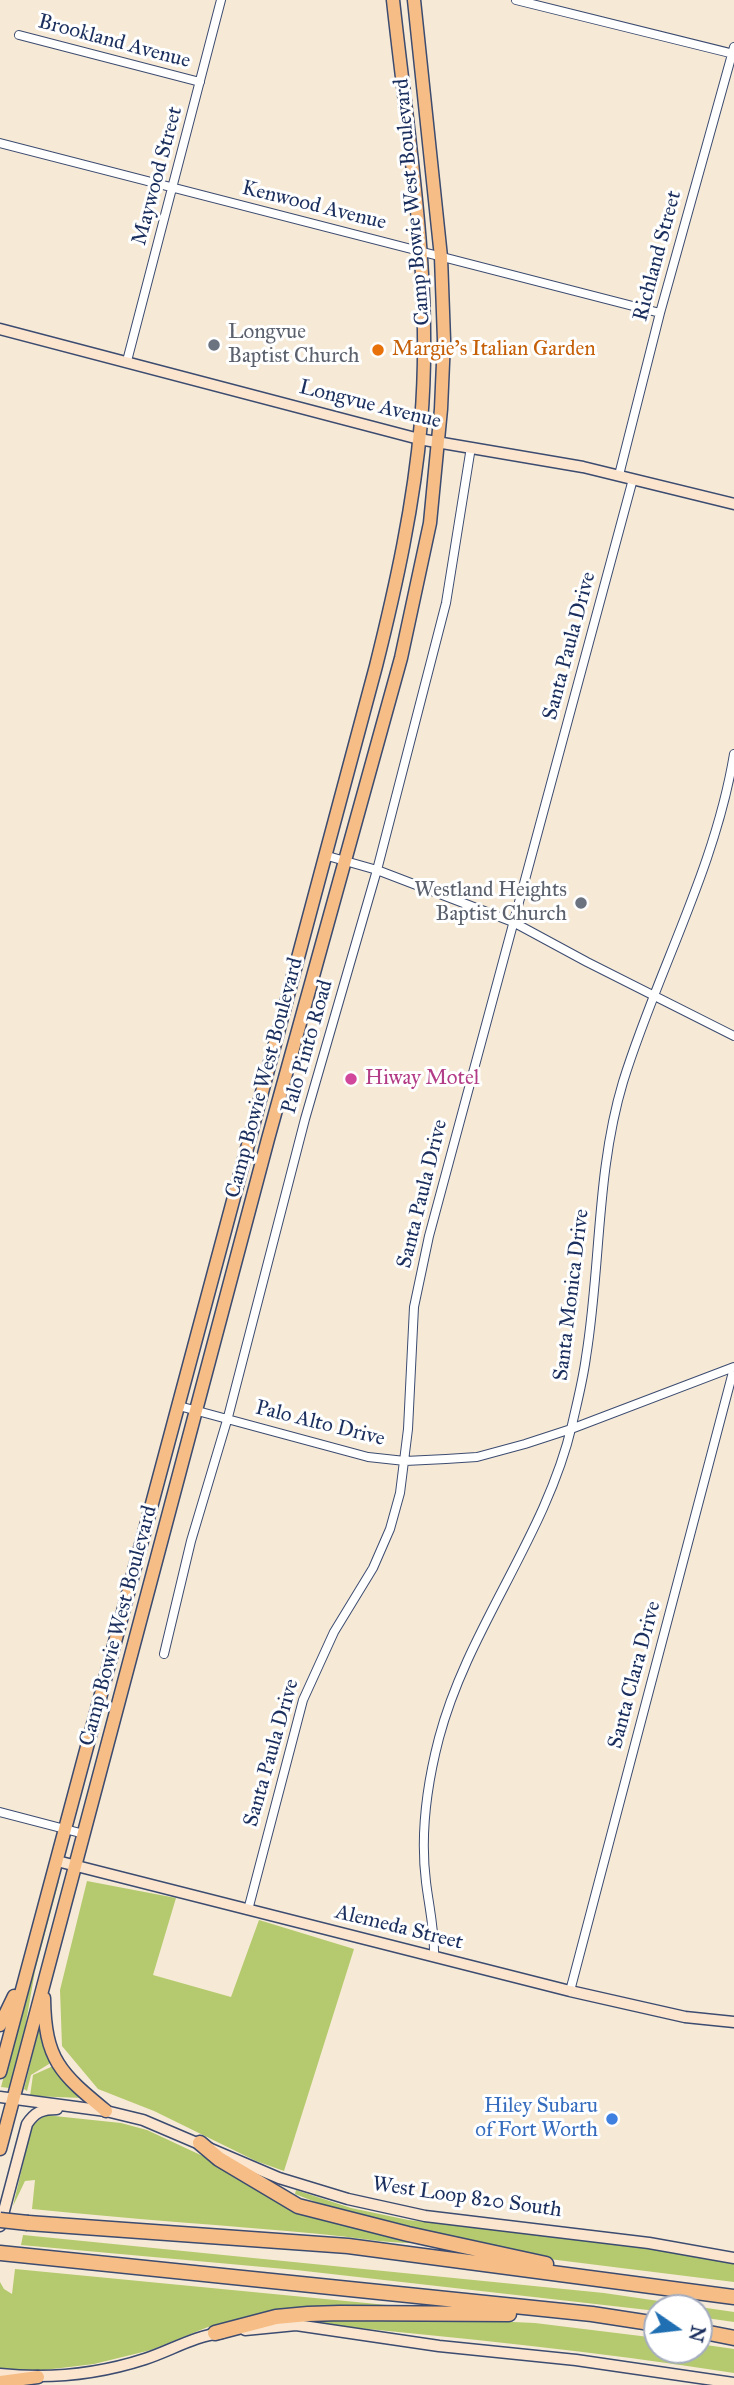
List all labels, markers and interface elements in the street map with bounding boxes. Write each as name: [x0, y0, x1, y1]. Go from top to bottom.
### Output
street label: Brookland Avenue: [35, 10, 193, 74]
street label: Camp Bowie West Boulevard: [390, 77, 436, 327]
street label: Maywood Street: [127, 104, 189, 248]
street label: Kenwood Avenue: [239, 176, 389, 236]
street label: Richland Street: [628, 188, 688, 324]
place label: Longvue Baptist Church: [228, 320, 359, 370]
marker: Longvue Baptist Church: [206, 337, 222, 353]
place label: Margie's Italian Garden: [392, 337, 596, 363]
marker: Margie's Italian Garden: [370, 342, 386, 358]
street label: Longvue Avenue: [296, 375, 444, 435]
street label: Santa Paula Drive: [538, 569, 602, 723]
place label: Westland Heights Baptist Church: [414, 878, 567, 928]
marker: Westland Heights Baptist Church: [573, 895, 589, 911]
street label: Camp Bowie West Boulevard: [221, 955, 309, 1201]
street label: Palo Pinto Road: [277, 977, 339, 1117]
place label: Hiway Motel: [365, 1066, 479, 1092]
marker: Hiway Motel: [343, 1071, 359, 1087]
street label: Santa Paula Drive: [392, 1117, 454, 1271]
street label: Santa Monica Drive: [549, 1208, 595, 1382]
street label: Palo Alto Drive: [253, 1396, 387, 1452]
street label: Camp Bowie West Boulevard: [75, 1503, 163, 1749]
street label: Santa Clara Drive: [603, 1598, 667, 1752]
street label: Santa Paula Drive: [239, 1676, 305, 1830]
street label: Alemeda Street: [332, 1900, 466, 1956]
place label: Hiley Subaru of Fort Worth: [475, 2094, 598, 2144]
marker: Hiley Subaru of Fort Worth: [604, 2111, 620, 2127]
street label: West Loop 820 South: [371, 2172, 563, 2224]
north arrow: [643, 2294, 713, 2364]
text: N: [684, 2323, 710, 2344]

